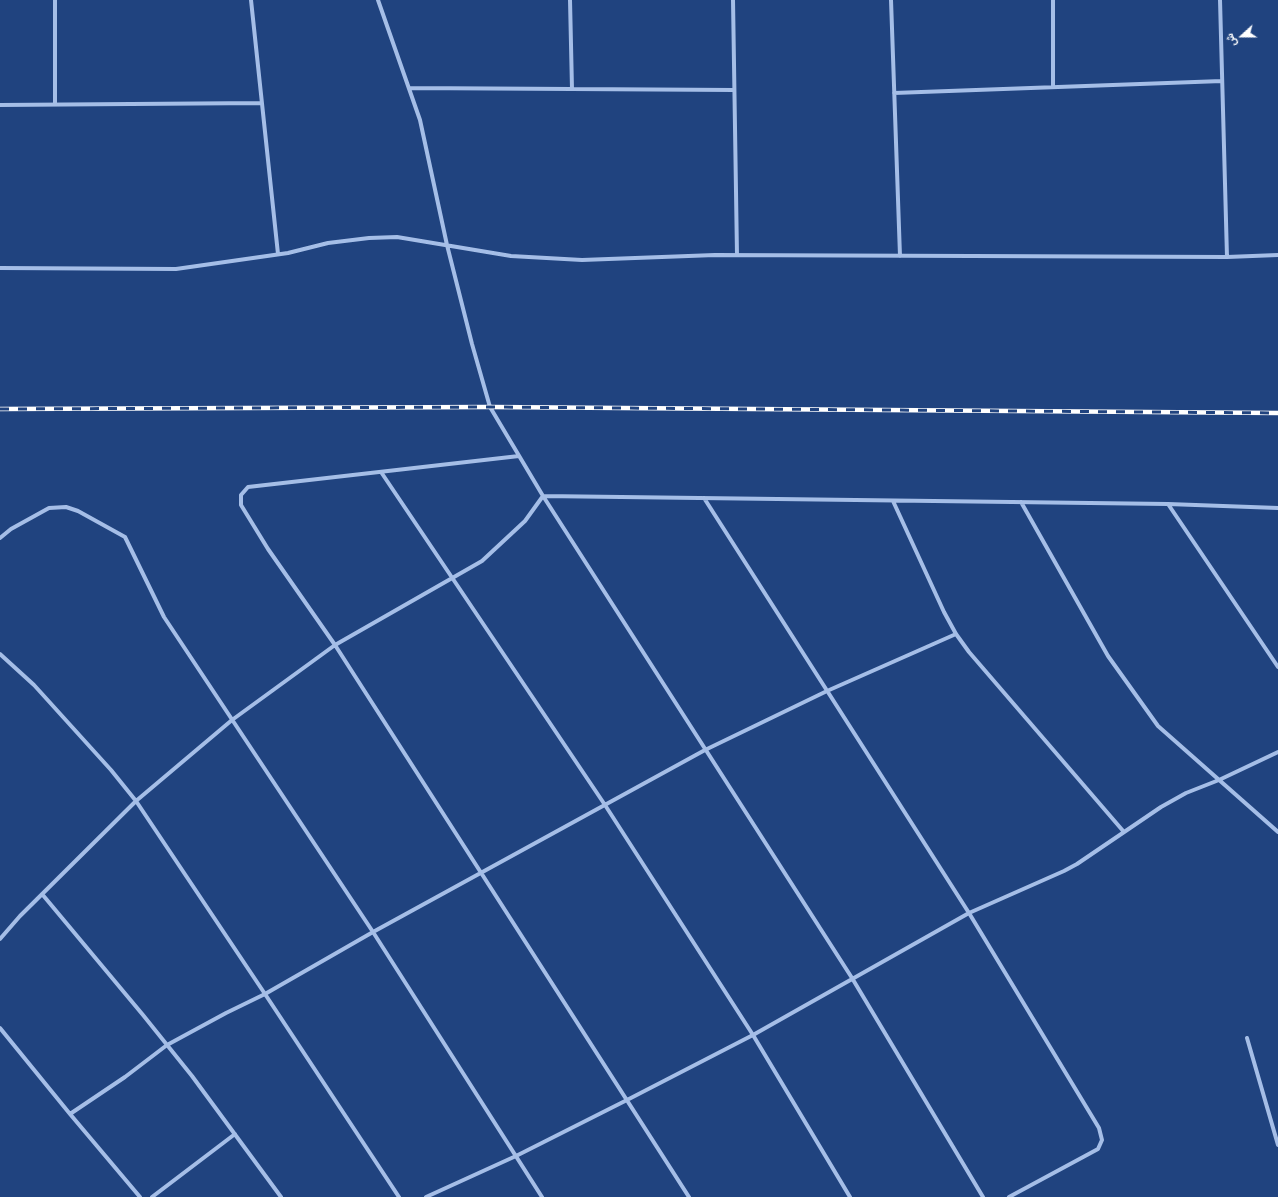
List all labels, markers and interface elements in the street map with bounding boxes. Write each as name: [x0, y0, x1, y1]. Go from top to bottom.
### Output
north arrow: [1222, 16, 1262, 56]
text: ش: [1222, 32, 1240, 49]

